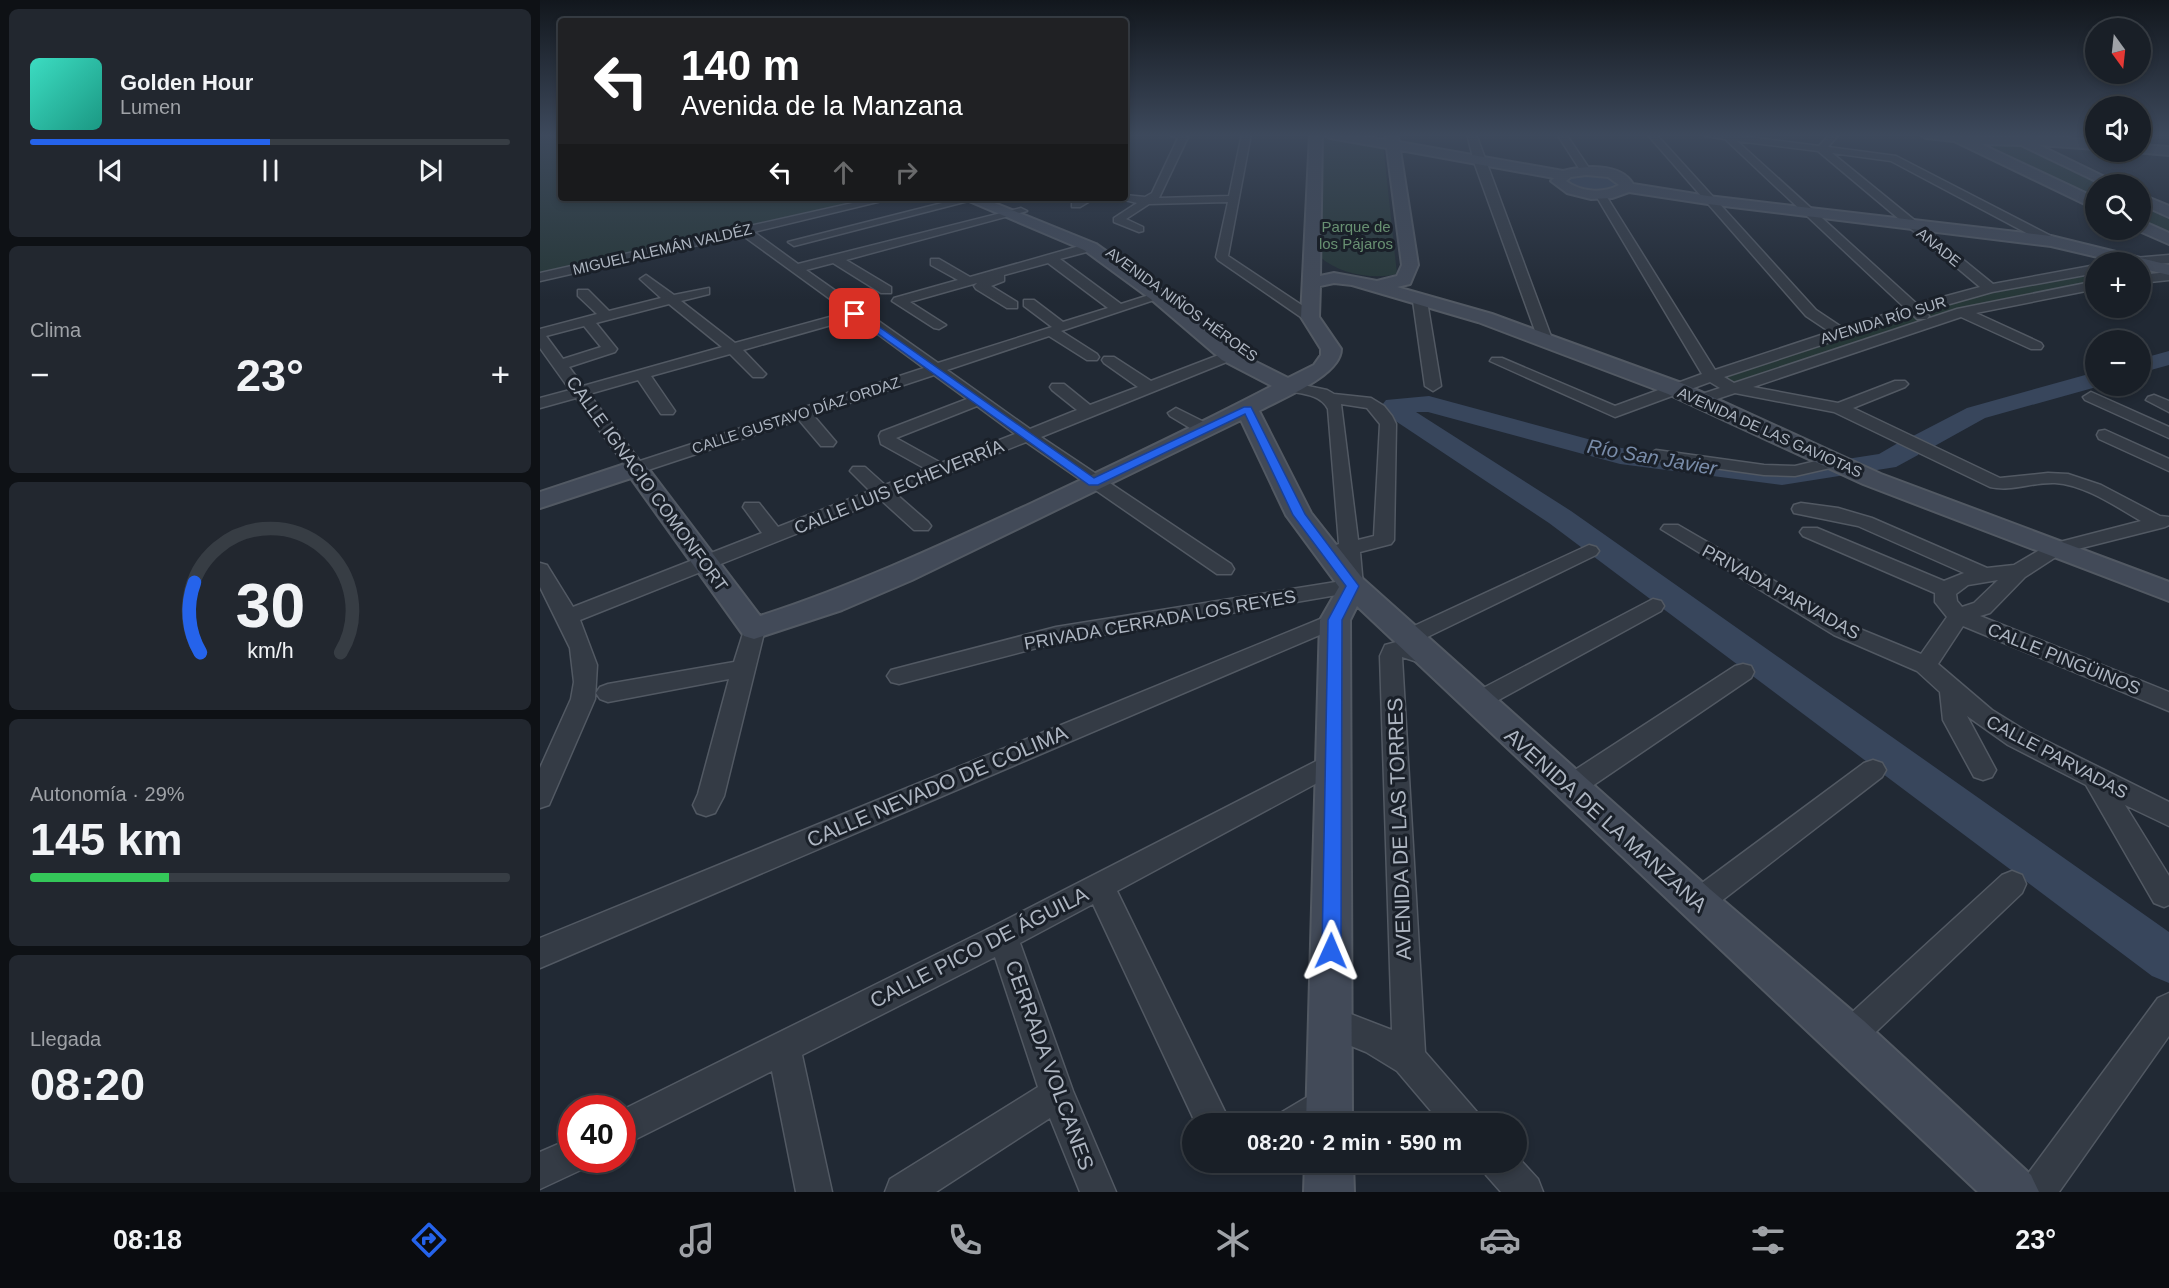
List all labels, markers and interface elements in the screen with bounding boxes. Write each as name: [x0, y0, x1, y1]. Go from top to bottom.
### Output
north arrow: [2085, 18, 2151, 84]
map controls: [2085, 18, 2151, 396]
icon: left: [582, 42, 660, 120]
text: 140 m: [681, 42, 800, 89]
text: Golden Hour: [120, 70, 253, 95]
text: Avenida de la Manzana: [681, 91, 963, 121]
text: Lumen: [120, 96, 181, 118]
button: sound: [2085, 96, 2151, 162]
icon: previous: [94, 154, 127, 187]
icon: pause: [254, 154, 287, 187]
icon: next: [414, 154, 447, 187]
icon: left: [764, 156, 797, 189]
icon: ahead: [827, 156, 860, 189]
icon: right: [890, 156, 923, 189]
button: search: [2085, 174, 2151, 240]
park label: Parque de los Pájaros: [1319, 218, 1393, 252]
street label: MIGUEL ALEMÁN VALDÉZ: [571, 220, 753, 278]
street label: ANADE: [1914, 224, 1964, 270]
street label: AVENIDA NIÑOS HÉROES: [1103, 243, 1261, 365]
button: +: [2085, 252, 2151, 318]
pin: [829, 288, 880, 339]
street label: AVENIDA RÍO SUR: [1818, 293, 1948, 347]
icon: arrive: [838, 297, 871, 330]
text: Clima: [30, 319, 81, 341]
button: −: [2085, 330, 2151, 396]
text: 23°: [236, 350, 304, 401]
text: −: [30, 356, 49, 393]
text: +: [491, 356, 510, 393]
street label: CALLE IGNACIO COMONFORT: [562, 373, 732, 595]
street label: CALLE GUSTAVO DÍAZ ORDAZ: [690, 373, 902, 457]
street label: AVENIDA DE LAS GAVIOTAS: [1675, 384, 1865, 480]
water label: Río San Javier: [1586, 435, 1720, 479]
street label: CALLE LUIS ECHEVERRÍA: [791, 436, 1007, 538]
street label: PRIVADA PARVADAS: [1699, 540, 1863, 644]
text: 30: [235, 571, 305, 640]
street label: PRIVADA CERRADA LOS REYES: [1022, 586, 1298, 654]
street label: CALLE PINGÜINOS: [1985, 619, 2143, 699]
text: km/h: [247, 639, 293, 663]
street label: AVENIDA DE LAS TORRES: [1383, 697, 1415, 961]
street label: CALLE PARVADAS: [1983, 711, 2131, 803]
street label: CALLE NEVADO DE COLIMA: [803, 721, 1071, 851]
street label: AVENIDA DE LA MANZANA: [1500, 723, 1712, 917]
text: Autonomía · 29%: [30, 783, 185, 805]
text: 145 km: [30, 814, 183, 865]
street label: CALLE PICO DE ÁGUILA: [866, 882, 1092, 1012]
position arrow: [1299, 919, 1363, 983]
street label: CERRADA VOLCANES: [1001, 957, 1099, 1173]
text: Llegada: [30, 1028, 101, 1050]
text: 08:20: [30, 1059, 145, 1110]
speed limit sign: 40: [558, 1095, 636, 1173]
text: 08:20 · 2 min · 590 m: [1247, 1130, 1462, 1155]
icon: directions: [408, 1219, 450, 1261]
icon: music: [676, 1219, 718, 1261]
icon: phone: [944, 1219, 986, 1261]
icon: climate: [1212, 1219, 1254, 1261]
icon: car: [1479, 1219, 1521, 1261]
icon: filters: [1747, 1219, 1789, 1261]
text: 08:18: [113, 1225, 182, 1255]
text: 23°: [2015, 1225, 2056, 1255]

